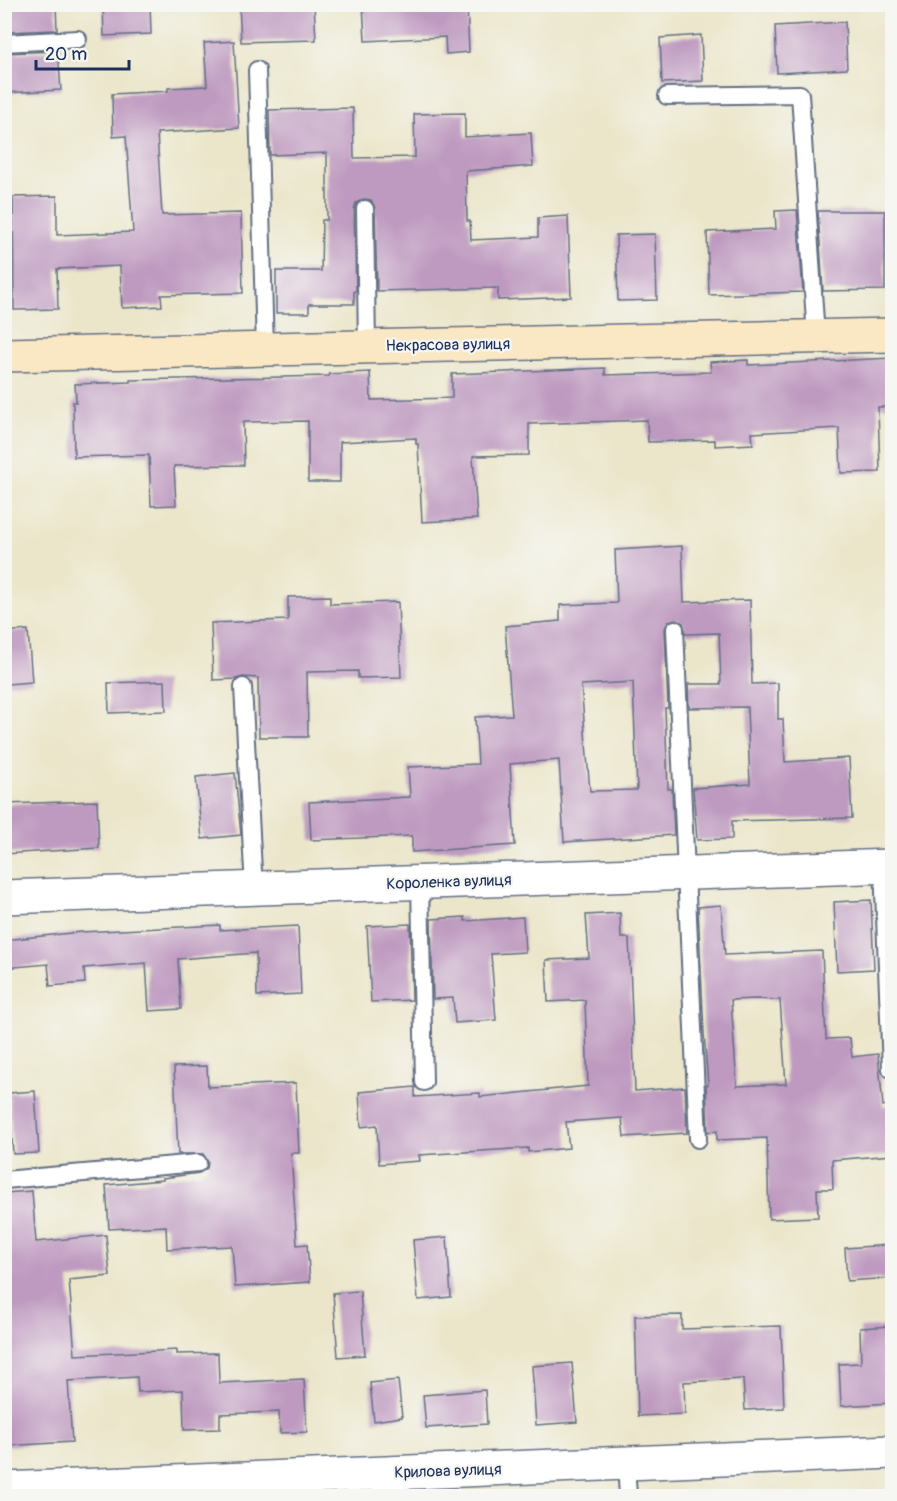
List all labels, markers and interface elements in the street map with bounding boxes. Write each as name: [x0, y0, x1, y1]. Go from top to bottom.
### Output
scale bar: [36, 33, 129, 71]
text: 20 m: [45, 43, 87, 66]
street label: Некрасова вулиця: [386, 334, 510, 356]
street label: Короленка вулиця: [386, 870, 512, 894]
street label: Крилова вулиця: [394, 1459, 502, 1483]

